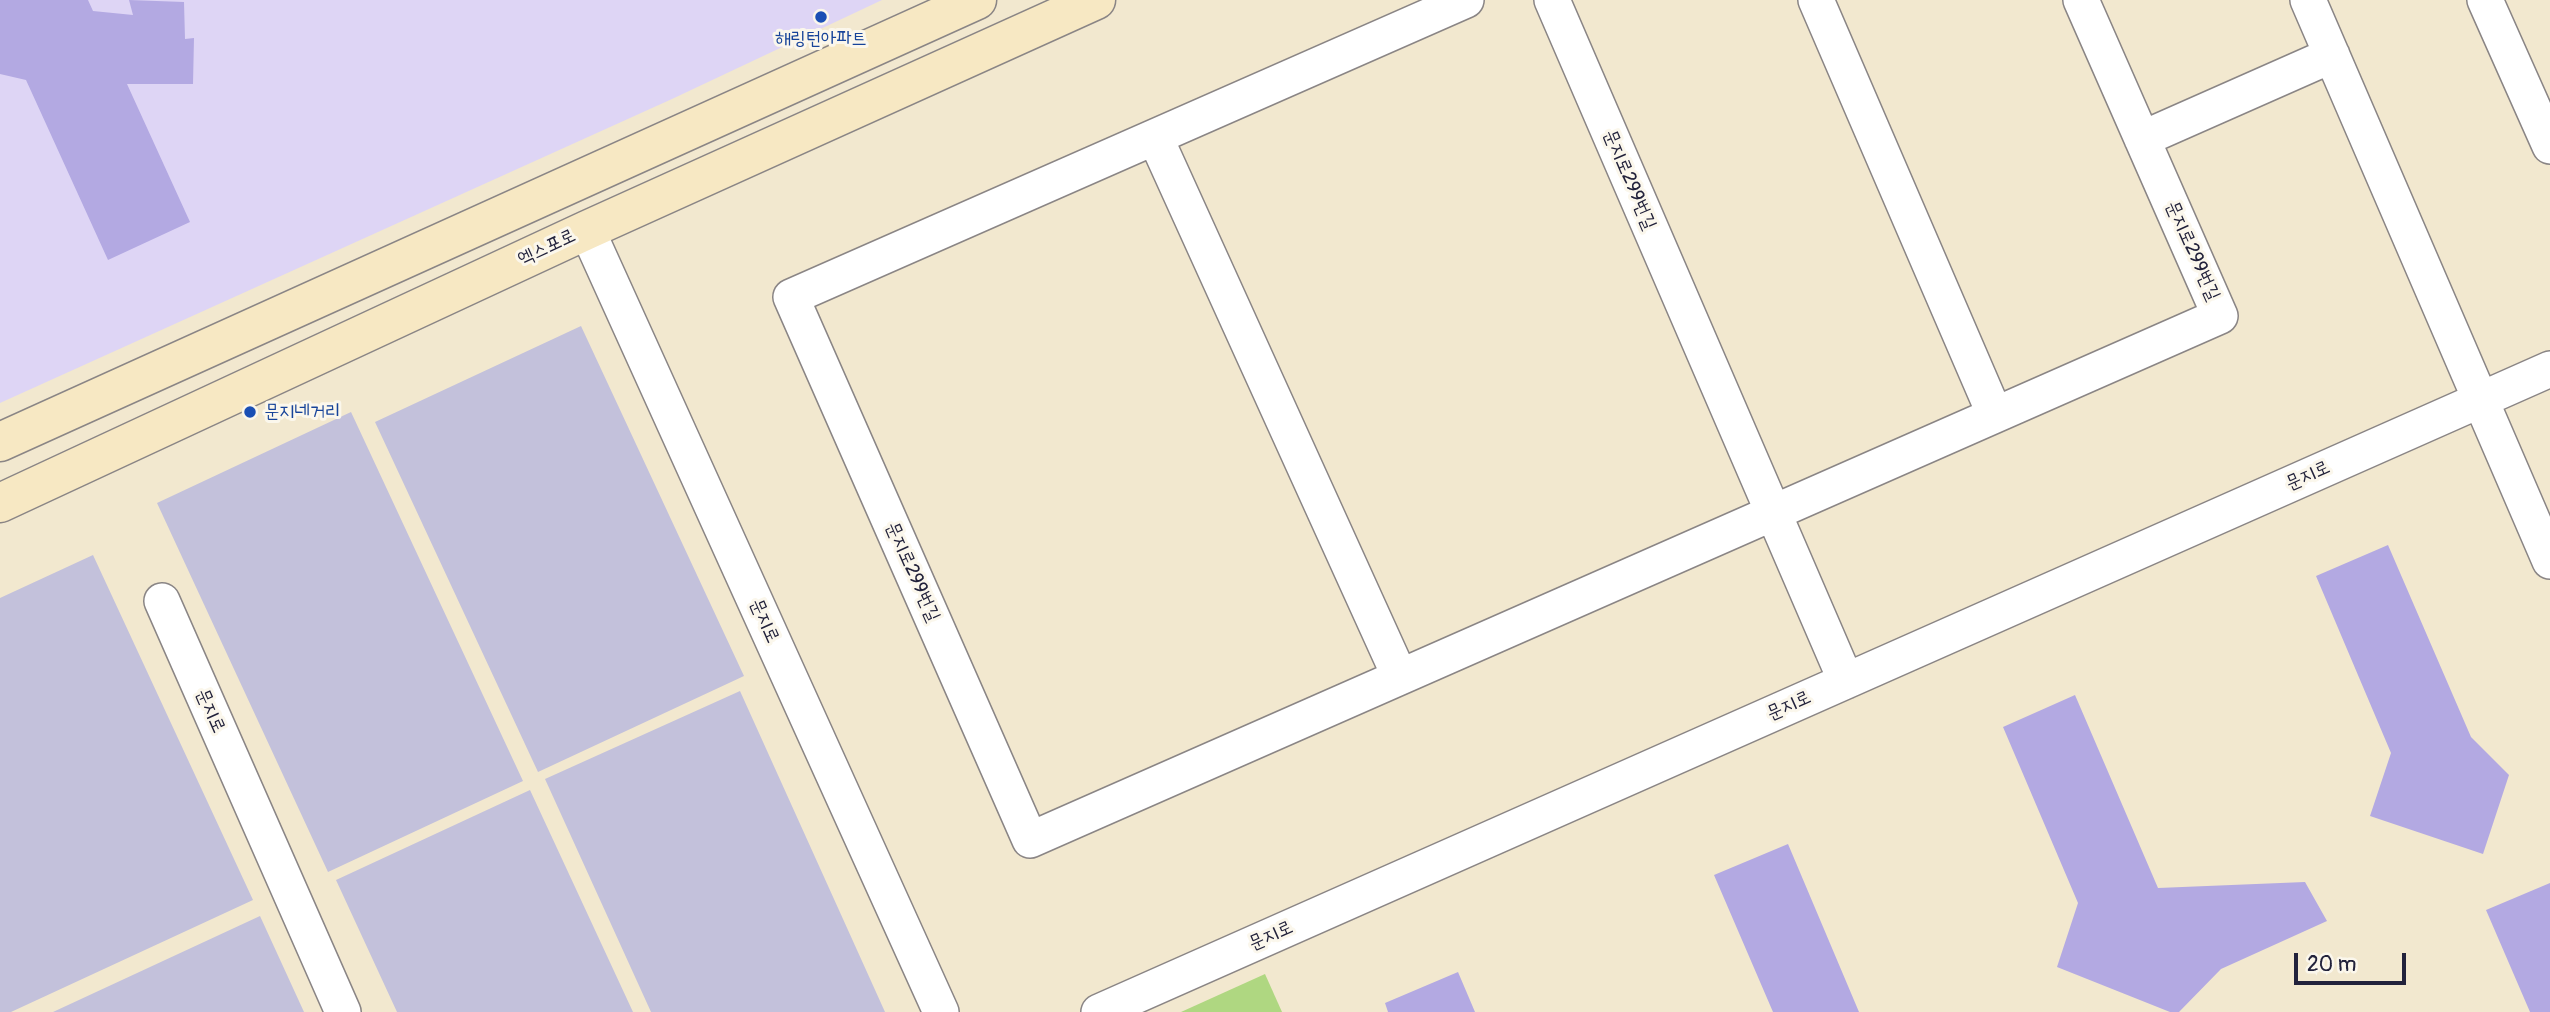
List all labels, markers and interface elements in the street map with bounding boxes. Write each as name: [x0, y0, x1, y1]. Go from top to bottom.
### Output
marker: 해링턴아파트: [813, 9, 829, 25]
place label: 해링턴아파트: [775, 28, 867, 50]
street label: 문지로299번길: [1598, 126, 1660, 234]
street label: 문지로299번길: [2160, 198, 2224, 304]
street label: 엑스포로: [514, 225, 580, 271]
place label: 문지네거리: [264, 401, 340, 423]
marker: 문지네거리: [242, 404, 258, 420]
street label: 문지로: [2282, 456, 2334, 496]
street label: 문지로299번길: [880, 519, 944, 625]
street label: 문지로: [744, 595, 784, 647]
street label: 문지로: [190, 685, 230, 737]
street label: 문지로: [1763, 686, 1815, 726]
street label: 문지로: [1245, 916, 1297, 956]
scale bar: [2298, 939, 2410, 983]
text: 20 m: [2307, 951, 2356, 978]

